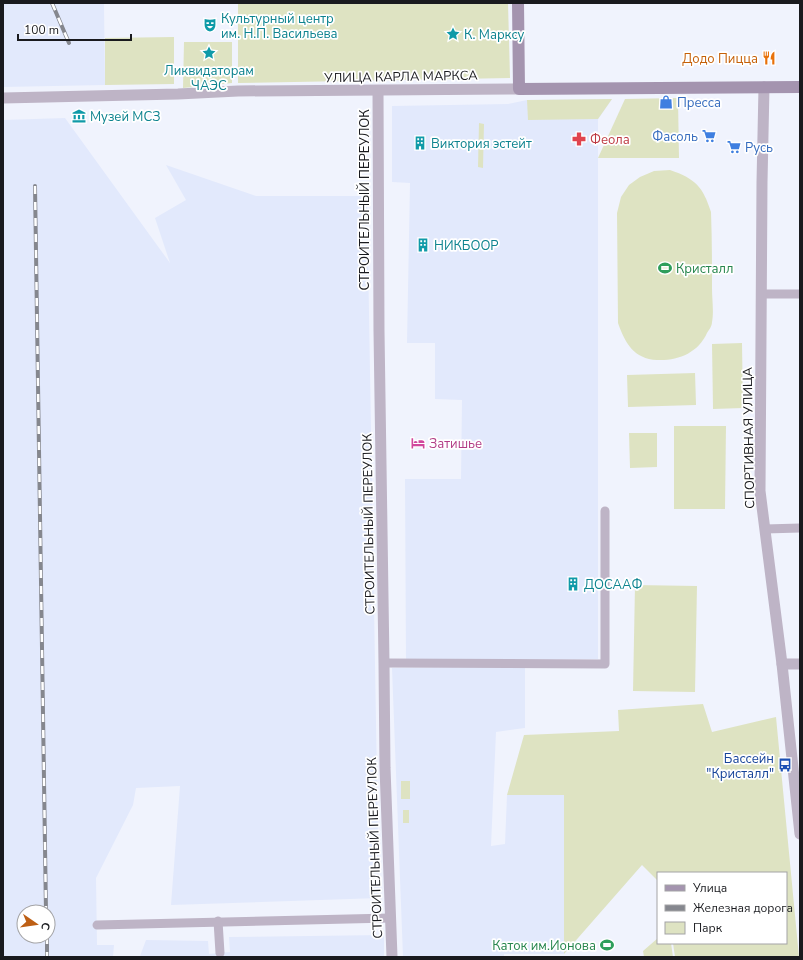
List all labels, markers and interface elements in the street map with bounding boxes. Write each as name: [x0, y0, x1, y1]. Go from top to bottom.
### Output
place label: Культурный центр им. Н.П. Васильева: [221, 10, 338, 43]
scale bar: [18, 16, 131, 42]
theatre icon: Культурный центр им. Н.П. Васильева: [202, 17, 218, 33]
text: 100 m: [24, 22, 59, 38]
place icon: К. Марксу: [445, 26, 461, 42]
place label: К. Марксу: [464, 26, 525, 44]
place icon: Ликвидаторам ЧАЭС: [201, 45, 217, 61]
place label: Додо Пицца: [682, 50, 758, 68]
restaurant icon: Додо Пицца: [761, 50, 777, 66]
place label: Ликвидаторам ЧАЭС: [164, 62, 254, 95]
street label: УЛИЦА КАРЛА МАРКСА: [323, 67, 478, 87]
shop icon: Пресса: [658, 94, 674, 110]
place label: Пресса: [677, 94, 721, 112]
museum icon: Музей МСЗ: [71, 108, 87, 124]
place label: Музей МСЗ: [90, 108, 161, 126]
street label: СТРОИТЕЛЬНЫЙ ПЕРЕУЛОК: [355, 109, 374, 291]
place label: Фасоль: [652, 128, 698, 146]
supermarket icon: Фасоль: [701, 128, 717, 144]
pharmacy icon: Феола: [571, 131, 587, 147]
place label: Феола: [590, 131, 630, 149]
building icon: Виктория эстейт: [412, 135, 428, 151]
place label: Виктория эстейт: [431, 135, 532, 153]
supermarket icon: Русь: [726, 139, 742, 155]
place label: Русь: [745, 139, 773, 157]
building icon: НИКБООР: [415, 237, 431, 253]
place label: НИКБООР: [434, 237, 499, 255]
sports icon: Кристалл: [657, 260, 673, 276]
place label: Кристалл: [676, 260, 734, 278]
street label: СПОРТИВНАЯ УЛИЦА: [739, 367, 759, 509]
street label: СТРОИТЕЛЬНЫЙ ПЕРЕУЛОК: [357, 433, 380, 615]
hotel icon: Затишье: [410, 435, 426, 451]
place label: Затишье: [429, 435, 482, 453]
building icon: ДОСААФ: [565, 576, 581, 592]
place label: ДОСААФ: [584, 576, 643, 594]
place label: Бассейн "Кристалл": [706, 750, 774, 783]
street label: СТРОИТЕЛЬНЫЙ ПЕРЕУЛОК: [362, 756, 387, 939]
bus stop icon: Бассейн "Кристалл": [777, 757, 793, 773]
legend: [657, 872, 787, 944]
text: Улица: [692, 880, 727, 896]
text: Железная дорога: [693, 900, 793, 916]
north arrow: [16, 904, 56, 944]
text: Парк: [693, 920, 723, 936]
text: С: [37, 921, 53, 932]
place label: Каток им.Ионова: [492, 937, 596, 955]
sports icon: Каток им.Ионова: [599, 937, 615, 953]

